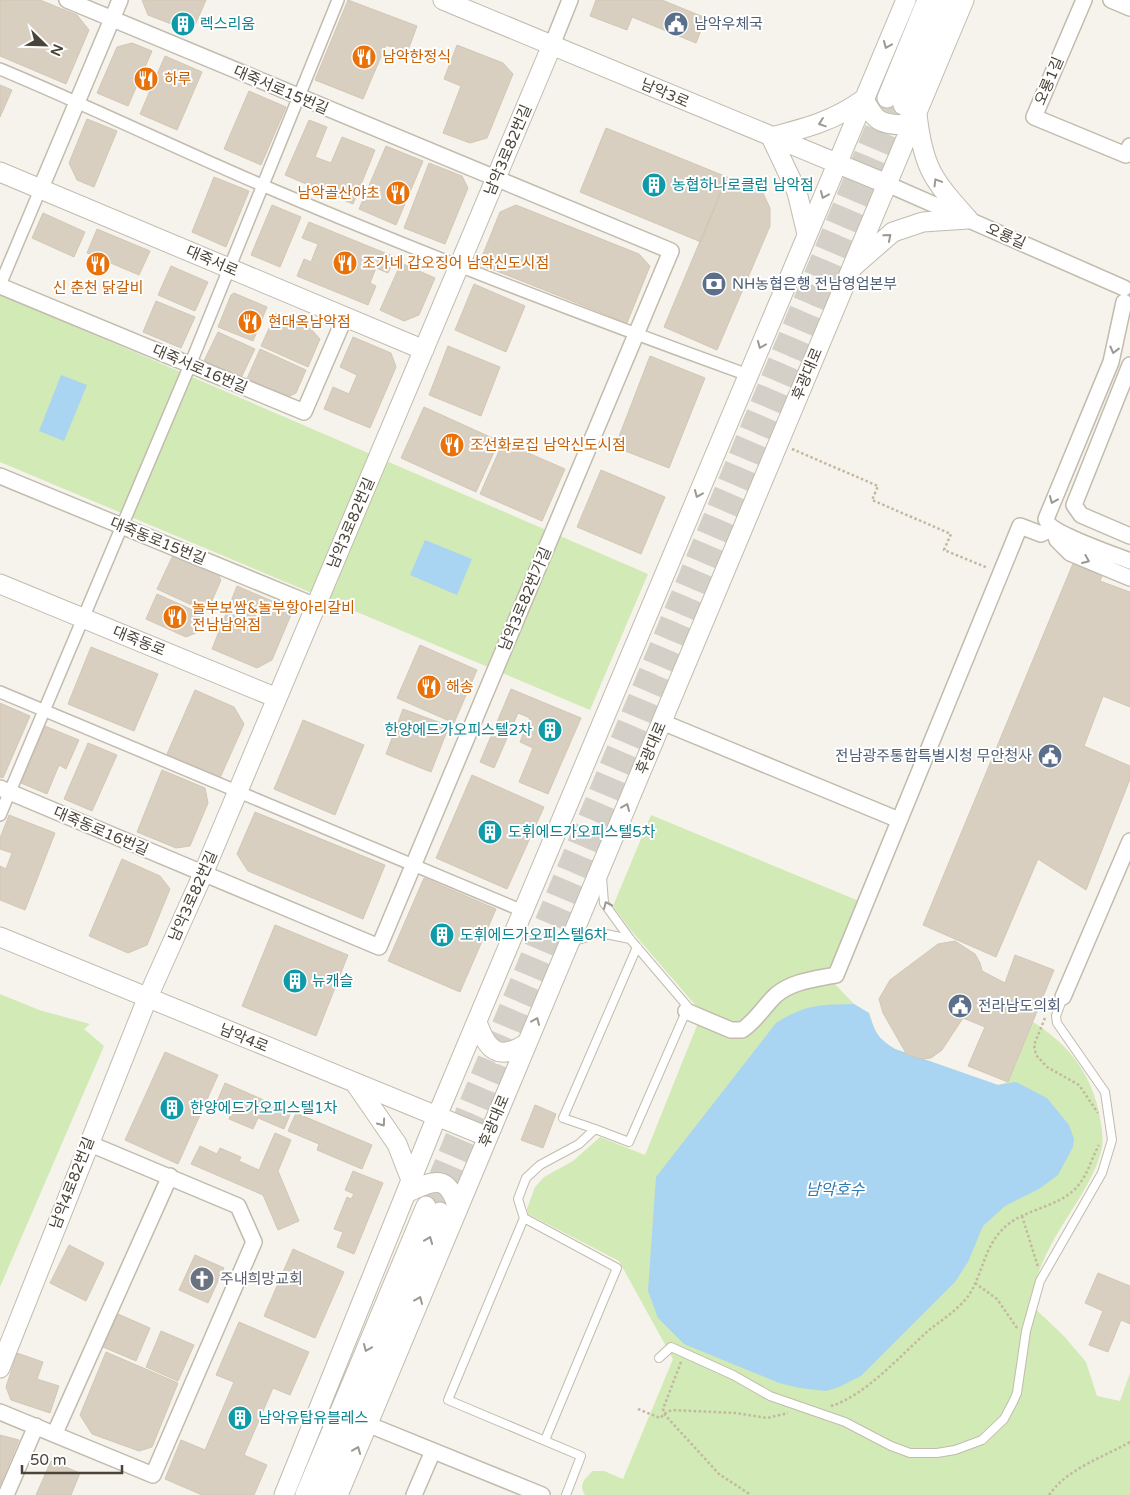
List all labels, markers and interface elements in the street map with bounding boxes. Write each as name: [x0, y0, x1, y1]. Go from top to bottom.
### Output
building icon: 렉스리움: [170, 11, 196, 37]
public building icon: 남악우체국: [663, 11, 689, 37]
place label: 렉스리움: [200, 15, 255, 33]
place label: 남악우체국: [694, 15, 763, 33]
north arrow: [20, 20, 70, 70]
one-way arrow: [882, 40, 893, 49]
text: N: [46, 41, 67, 58]
restaurant icon: 남악한정식: [351, 44, 377, 70]
place label: 남악한정식: [382, 48, 451, 66]
street label: 오룡1길: [1031, 54, 1067, 108]
street label: 대죽서로15번길: [231, 62, 331, 118]
restaurant icon: 하루: [133, 66, 159, 92]
place label: 하루: [164, 70, 192, 88]
street label: 남악3로: [638, 75, 692, 111]
street label: 남악3로82번길: [481, 102, 535, 198]
one-way arrow: [818, 117, 827, 127]
building icon: 농협하나로클럽 남악점: [641, 172, 667, 198]
place label: 농협하나로클럽 남악점: [672, 176, 814, 194]
one-way arrow: [934, 178, 943, 188]
restaurant icon: 남악골산야초: [385, 180, 411, 206]
place label: 남악골산야초: [297, 184, 380, 202]
one-way arrow: [820, 190, 830, 199]
street label: 오룡길: [983, 219, 1029, 253]
one-way arrow: [883, 233, 892, 242]
street label: 대죽서로: [183, 242, 241, 280]
restaurant icon: 조가네 갑오징어 남악신도시점: [332, 250, 358, 276]
restaurant icon: 신 춘천 닭갈비: [85, 251, 111, 277]
place label: 조가네 갑오징어 남악신도시점: [362, 254, 549, 272]
bank icon: NH농협은행 전남영업본부: [701, 271, 727, 297]
place label: NH농협은행 전남영업본부: [732, 275, 897, 293]
place label: 신 춘천 닭갈비: [53, 279, 143, 297]
restaurant icon: 현대옥남악점: [237, 309, 263, 335]
place label: 현대옥남악점: [268, 313, 351, 331]
one-way arrow: [757, 340, 767, 349]
street label: 대죽서로16번길: [150, 341, 250, 397]
street label: 후광대로: [788, 345, 826, 403]
one-way arrow: [1110, 345, 1120, 353]
restaurant icon: 조선화로집 남악신도시점: [439, 432, 465, 458]
place label: 조선화로집 남악신도시점: [470, 436, 626, 454]
street label: 남악3로82번길: [324, 475, 378, 571]
one-way arrow: [694, 490, 704, 498]
one-way arrow: [1048, 495, 1059, 504]
street label: 대죽동로15번길: [108, 514, 208, 568]
street label: 남악3로82번가길: [495, 544, 555, 654]
one-way arrow: [1081, 553, 1090, 564]
place label: 놀부보쌈&놀부항아리갈비 전남남악점: [192, 599, 355, 634]
restaurant icon: 놀부보쌈&놀부항아리갈비 전남남악점: [162, 604, 188, 630]
street label: 대죽동로: [110, 622, 168, 660]
restaurant icon: 해송: [416, 674, 442, 700]
place label: 해송: [446, 678, 474, 696]
building icon: 한양에드가오피스텔2차: [537, 717, 563, 743]
street label: 후광대로: [632, 719, 670, 777]
place label: 한양에드가오피스텔2차: [385, 721, 532, 739]
public building icon: 전남광주통합특별시청 무안청사: [1037, 743, 1063, 769]
place label: 전남광주통합특별시청 무안청사: [835, 747, 1032, 765]
street label: 대죽동로16번길: [51, 803, 151, 859]
one-way arrow: [620, 803, 630, 812]
building icon: 도휘에드가오피스텔5차: [477, 819, 503, 845]
place label: 도휘에드가오피스텔5차: [508, 823, 656, 841]
street label: 남악3로82번길: [165, 848, 221, 944]
one-way arrow: [604, 901, 614, 910]
building icon: 도휘에드가오피스텔6차: [429, 922, 455, 948]
place label: 도휘에드가오피스텔6차: [460, 926, 608, 944]
building icon: 뉴캐슬: [282, 968, 308, 994]
place label: 뉴캐슬: [312, 972, 353, 990]
public building icon: 전라남도의회: [947, 993, 973, 1019]
place label: 전라남도의회: [978, 997, 1061, 1015]
one-way arrow: [530, 1017, 541, 1026]
street label: 남악4로: [217, 1020, 271, 1056]
street label: 후광대로: [475, 1092, 513, 1150]
building icon: 한양에드가오피스텔1차: [159, 1095, 185, 1121]
place label: 한양에드가오피스텔1차: [190, 1099, 338, 1117]
one-way arrow: [376, 1118, 385, 1127]
street label: 남악4로82번길: [46, 1134, 98, 1232]
water label: 남악호수: [806, 1180, 866, 1200]
one-way arrow: [423, 1236, 433, 1244]
church icon: 주내희망교회: [189, 1266, 215, 1292]
place label: 주내희망교회: [220, 1270, 303, 1288]
one-way arrow: [413, 1296, 424, 1305]
one-way arrow: [362, 1343, 372, 1351]
building icon: 남악유탑유블레스: [227, 1405, 253, 1431]
place label: 남악유탑유블레스: [258, 1409, 369, 1427]
scale bar: [22, 1442, 122, 1474]
one-way arrow: [350, 1446, 361, 1455]
text: 50 m: [30, 1451, 67, 1469]

